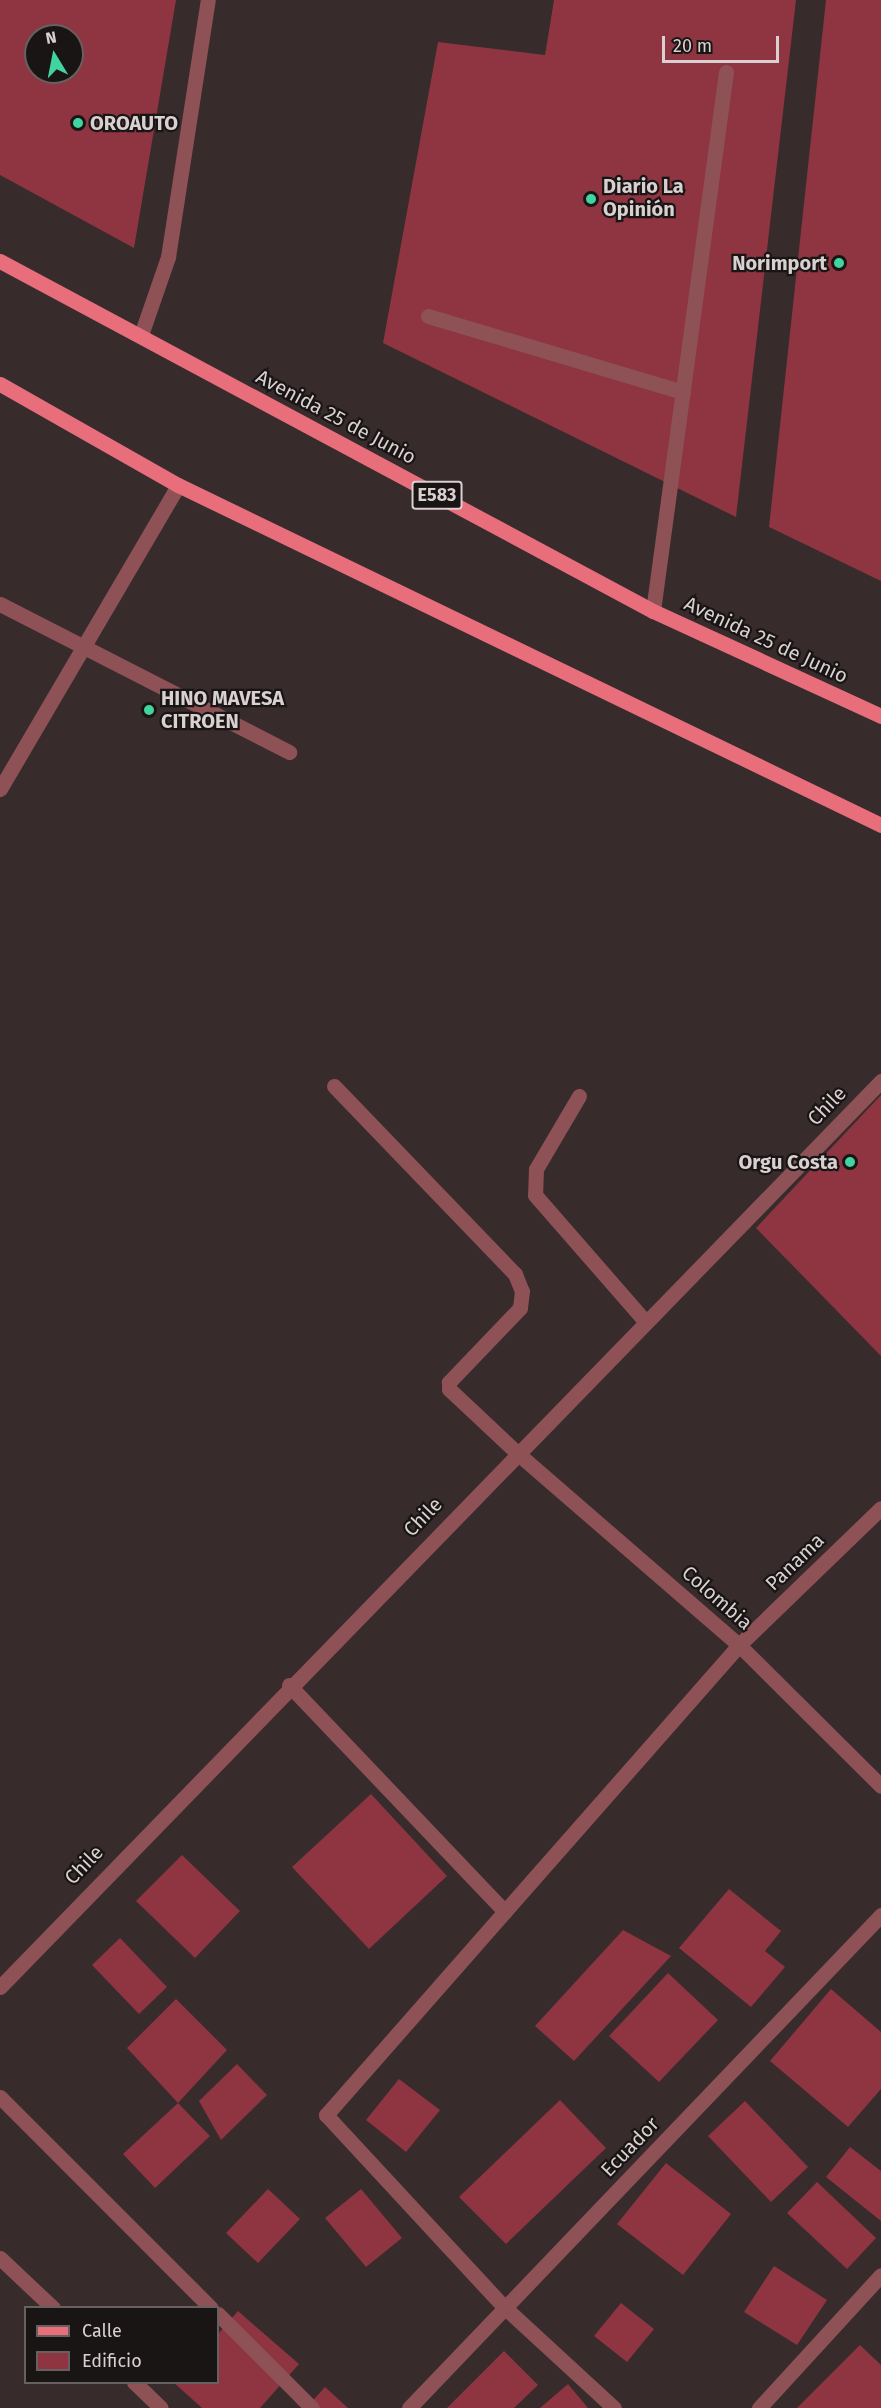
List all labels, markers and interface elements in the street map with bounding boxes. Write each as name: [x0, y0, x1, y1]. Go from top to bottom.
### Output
north arrow: [24, 24, 84, 84]
scale bar: [665, 24, 782, 62]
text: N: [44, 27, 58, 48]
text: 20 m: [673, 35, 712, 57]
place label: OROAUTO: [90, 111, 178, 135]
marker: OROAUTO: [71, 116, 85, 130]
place label: Diario La Opinión: [603, 175, 684, 222]
marker: Diario La Opinión: [584, 192, 598, 206]
place label: Norimport: [732, 251, 827, 275]
marker: Norimport: [832, 256, 846, 270]
street label: Avenida 25 de Junio: [252, 365, 420, 469]
road number: E583: [412, 480, 462, 510]
street label: Avenida 25 de Junio: [680, 592, 852, 688]
place label: HINO MAVESA CITROEN: [161, 686, 284, 733]
marker: HINO MAVESA CITROEN: [142, 703, 156, 717]
street label: Chile: [803, 1081, 851, 1131]
place label: Orgu Costa: [739, 1150, 838, 1174]
marker: Orgu Costa: [843, 1155, 857, 1169]
street label: Chile: [399, 1492, 447, 1542]
street label: Panama: [761, 1528, 829, 1596]
street label: Colombia: [677, 1561, 757, 1635]
street label: Chile: [60, 1840, 108, 1890]
street label: Ecuador: [596, 2112, 664, 2182]
legend: [24, 2306, 219, 2384]
text: Calle: [82, 2320, 122, 2342]
text: Edificio: [82, 2350, 142, 2372]

